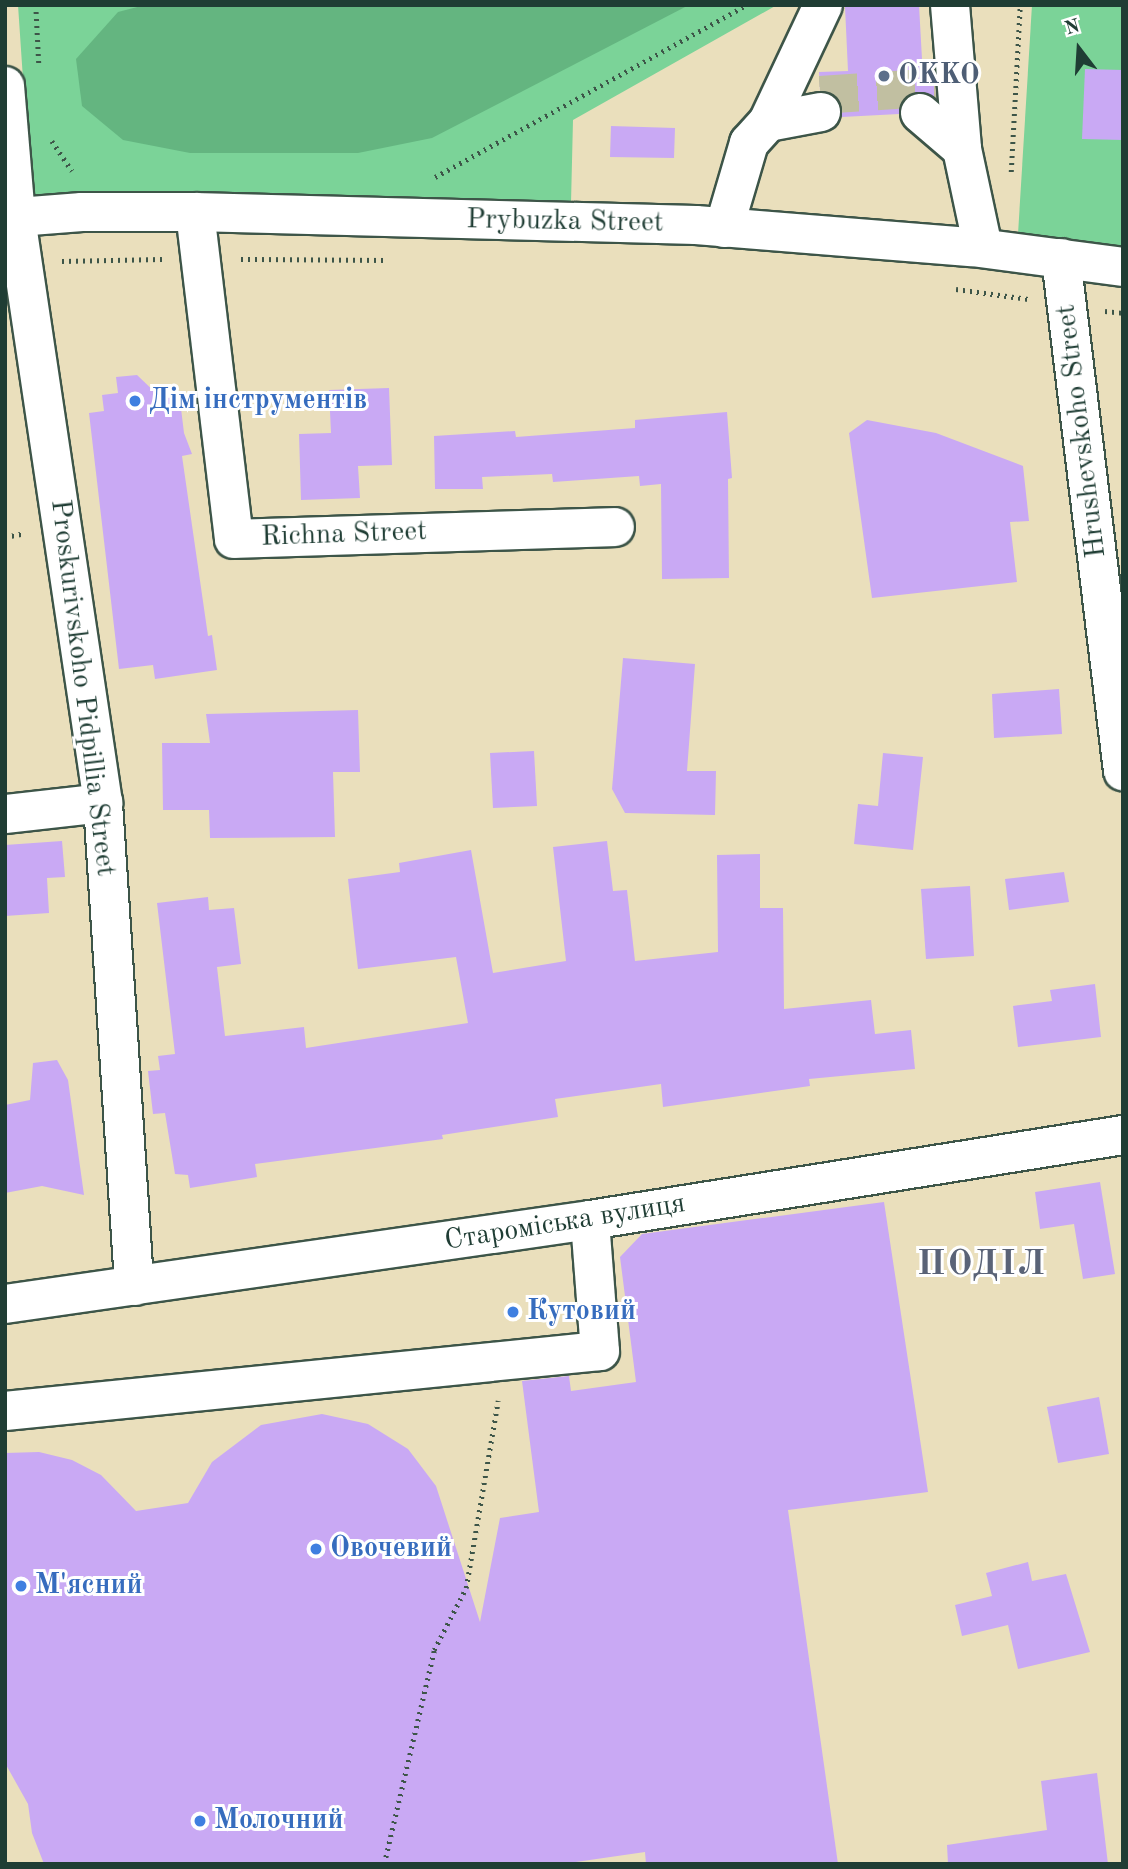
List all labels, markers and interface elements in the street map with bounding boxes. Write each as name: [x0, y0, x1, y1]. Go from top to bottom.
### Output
north arrow: [1044, 14, 1114, 84]
text: N: [1063, 17, 1082, 40]
place label: OKKO: [898, 59, 980, 93]
marker: OKKO: [876, 68, 892, 84]
street label: Prybuzka Street: [466, 203, 664, 241]
street label: Hrushevskoho Street: [1050, 302, 1114, 560]
place label: Дім інструментів: [149, 384, 367, 418]
marker: Дім інструментів: [127, 393, 143, 409]
street label: Proskurivskoho Pidpillia Street: [42, 498, 122, 878]
street label: Richna Street: [260, 515, 428, 555]
street label: Староміська вулиця: [442, 1187, 688, 1259]
district label: ПОДІЛ: [918, 1244, 1046, 1286]
place label: Кутовий: [527, 1295, 636, 1329]
marker: Кутовий: [505, 1304, 521, 1320]
place label: Овочевий: [330, 1532, 452, 1566]
marker: Овочевий: [308, 1541, 324, 1557]
place label: М'ясний: [35, 1569, 143, 1603]
marker: М'ясний: [13, 1578, 29, 1594]
place label: Молочний: [214, 1804, 343, 1838]
marker: Молочний: [192, 1813, 208, 1829]

